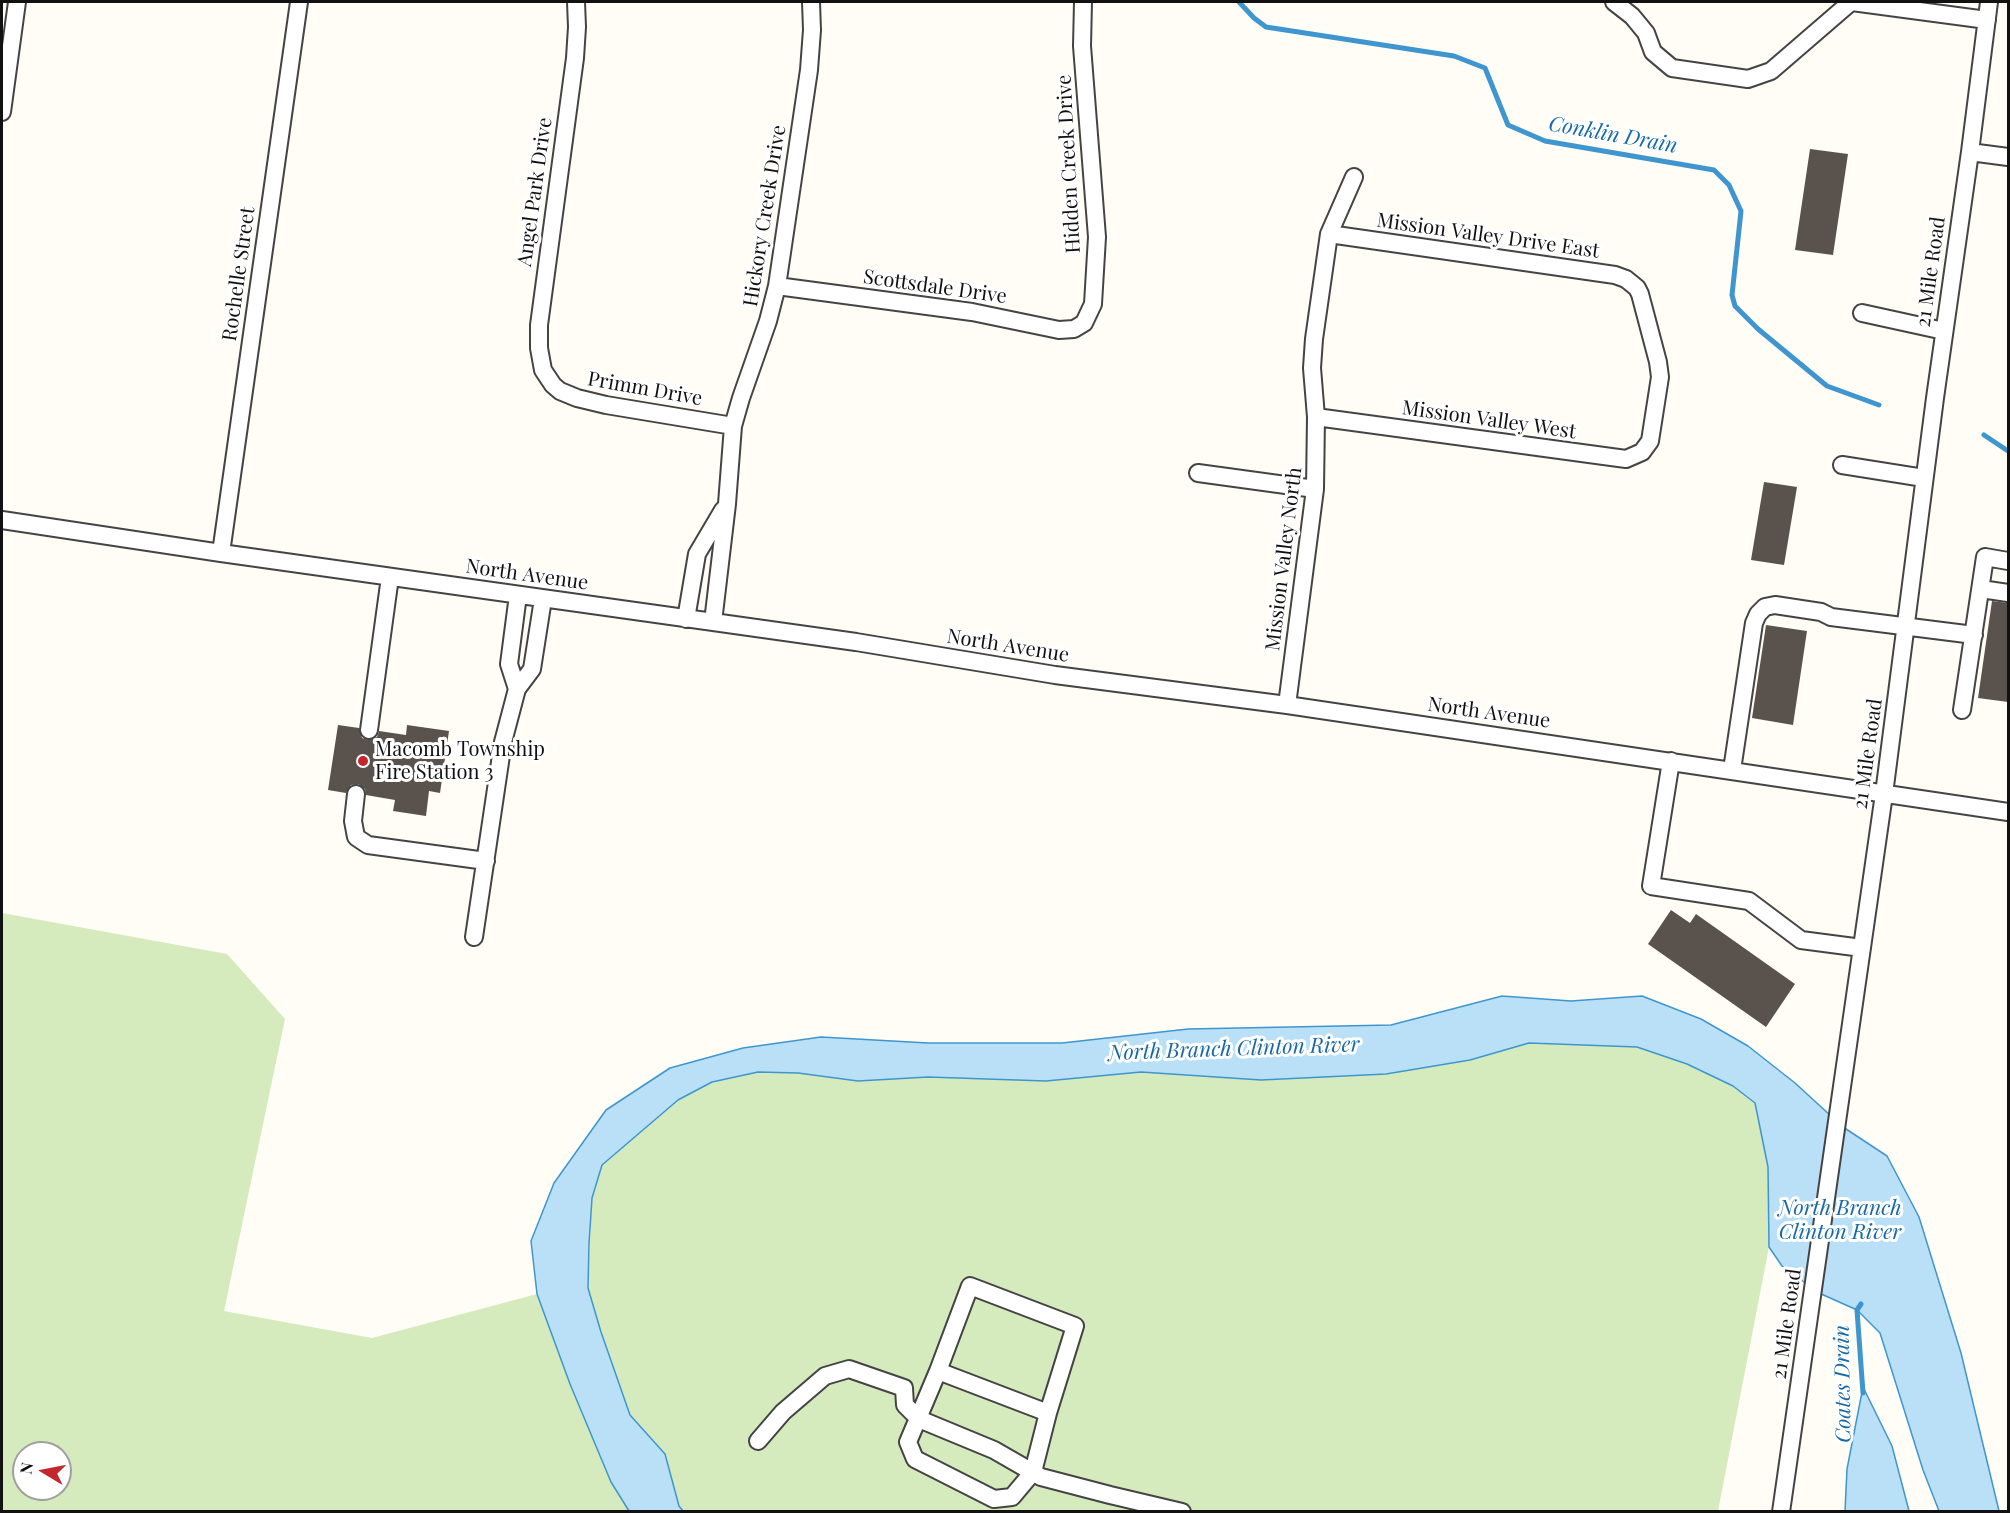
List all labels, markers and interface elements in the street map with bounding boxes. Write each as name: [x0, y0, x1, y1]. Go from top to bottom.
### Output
street label: Hidden Creek Drive: [1052, 74, 1086, 254]
water label: Conklin Drain: [1547, 111, 1679, 159]
street label: Angel Park Drive: [513, 116, 557, 268]
street label: Hickory Creek Drive: [739, 124, 791, 308]
street label: Rochelle Street: [218, 205, 260, 343]
street label: Mission Valley Drive East: [1375, 208, 1601, 264]
street label: 21 Mile Road: [1911, 215, 1951, 329]
street label: Scottsdale Drive: [862, 265, 1008, 309]
street label: Primm Drive: [586, 367, 704, 411]
street label: Mission Valley West: [1401, 396, 1577, 444]
street label: Mission Valley North: [1261, 466, 1307, 652]
street label: North Avenue: [464, 555, 590, 595]
street label: North Avenue: [945, 624, 1071, 668]
street label: North Avenue: [1426, 693, 1552, 733]
street label: 21 Mile Road: [1848, 697, 1888, 811]
place label: Macomb Township Fire Station 3: [375, 738, 545, 785]
marker: Macomb Township Fire Station 3: [356, 754, 370, 768]
water label: North Branch Clinton River: [1108, 1032, 1360, 1066]
water label: North Branch Clinton River: [1778, 1195, 1902, 1245]
street label: 21 Mile Road: [1767, 1267, 1807, 1381]
water label: Coates Drain: [1829, 1325, 1857, 1443]
north arrow: [12, 1441, 72, 1501]
text: N: [14, 1461, 37, 1476]

